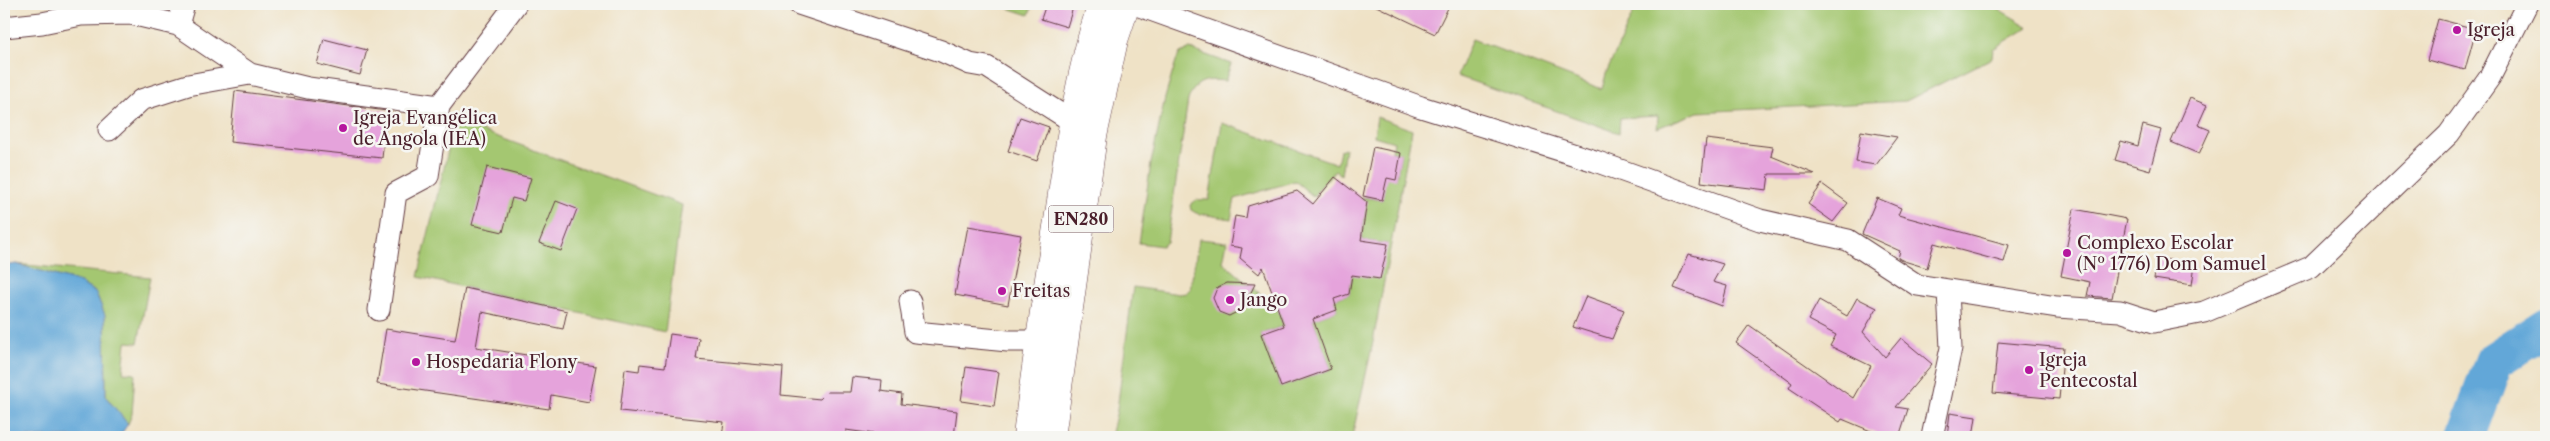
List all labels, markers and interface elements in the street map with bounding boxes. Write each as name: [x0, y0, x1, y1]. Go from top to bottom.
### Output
place label: Igreja: [2467, 19, 2516, 41]
marker: Igreja: [2451, 24, 2463, 36]
place label: Igreja Evangélica de Angola (IEA): [353, 107, 498, 150]
marker: Igreja Evangélica de Angola (IEA): [337, 122, 349, 134]
road number: EN280: [1048, 205, 1114, 232]
place label: Complexo Escolar (Nº 1776) Dom Samuel: [2077, 232, 2266, 275]
marker: Complexo Escolar (Nº 1776) Dom Samuel: [2061, 247, 2073, 259]
place label: Freitas: [1012, 280, 1070, 302]
marker: Freitas: [996, 285, 1008, 297]
place label: Jango: [1237, 289, 1287, 311]
marker: Jango: [1224, 294, 1236, 306]
place label: Igreja Pentecostal: [2039, 349, 2138, 392]
place label: Hospedaria Flony: [426, 351, 578, 373]
marker: Hospedaria Flony: [410, 356, 422, 368]
marker: Igreja Pentecostal: [2023, 364, 2035, 376]

